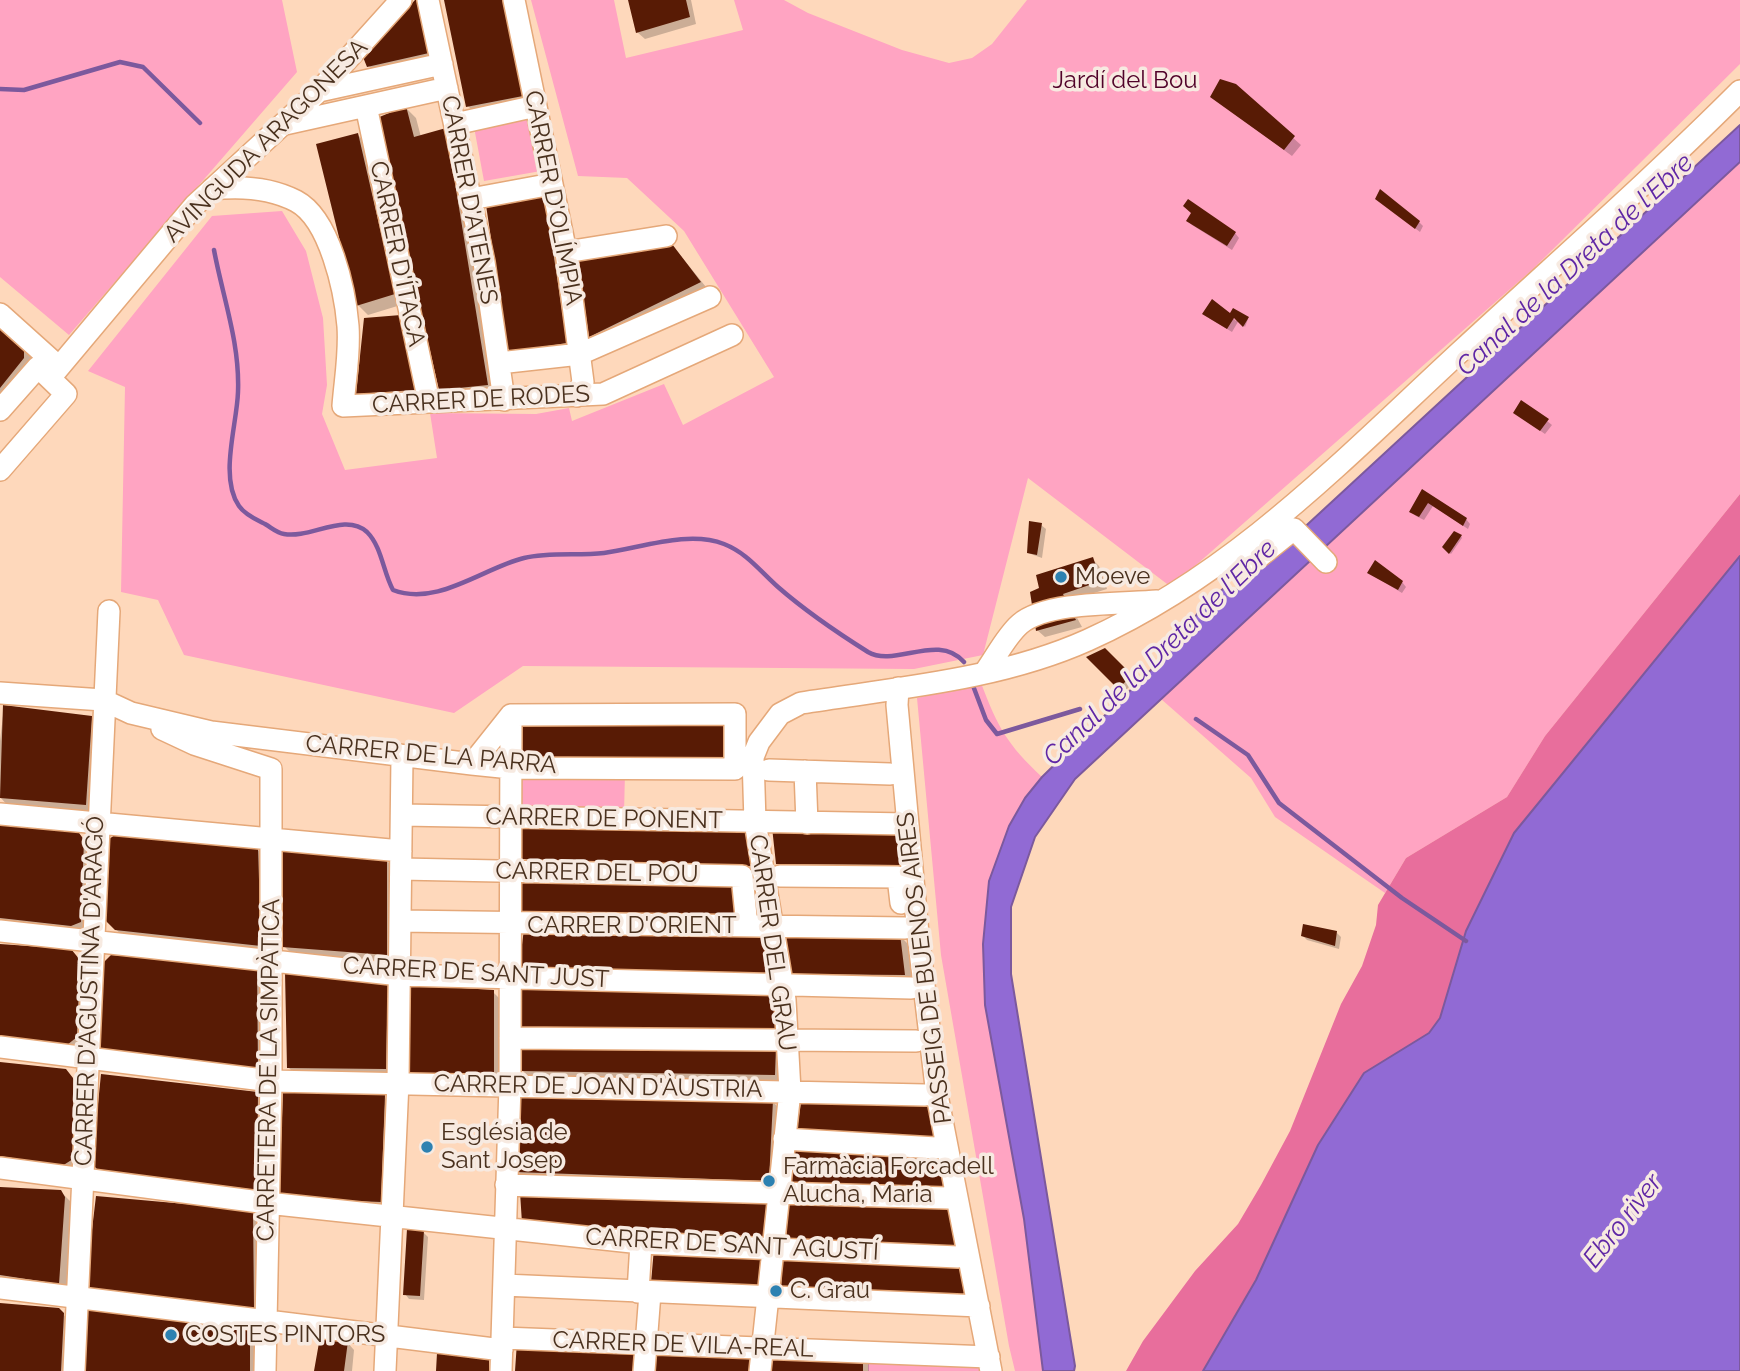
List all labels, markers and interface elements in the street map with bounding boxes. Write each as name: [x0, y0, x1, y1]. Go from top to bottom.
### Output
street label: AVINGUDA ARAGONESA: [158, 33, 374, 249]
park label: Jardí del Bou: [1053, 67, 1197, 95]
street label: CARRER D'OLÍMPIA: [518, 88, 588, 308]
street label: CARRER D'ATENES: [435, 93, 503, 307]
water label: Canal de la Dreta de l'Ebre: [1450, 147, 1700, 383]
street label: CARRER D'ÍTACA: [363, 159, 431, 349]
street label: CARRER DE RODES: [371, 380, 591, 420]
water label: Canal de la Dreta de l'Ebre: [1037, 534, 1283, 772]
place label: Moeve: [1075, 563, 1150, 591]
marker: Moeve: [1053, 569, 1069, 585]
street label: CARRER DE LA PARRA: [304, 730, 558, 780]
street label: CARRER DE PONENT: [485, 803, 723, 835]
street label: PASSEIG DE BUENOS AIRES: [892, 811, 958, 1125]
street label: CARRER D'AGUSTINA D'ARAGÓ: [69, 815, 111, 1167]
street label: CARRER DEL GRAU: [743, 833, 801, 1053]
street label: CARRER DEL POU: [495, 857, 699, 889]
street label: CARRETERA DE LA SIMPÀTICA: [252, 898, 286, 1242]
street label: CARRER D'ORIENT: [527, 912, 737, 940]
street label: CARRER DE SANT JUST: [342, 952, 610, 994]
street label: CARRER DE JOAN D'ÀUSTRIA: [433, 1070, 763, 1104]
place label: Església de Sant Josep: [441, 1119, 568, 1175]
marker: Església de Sant Josep: [419, 1139, 435, 1155]
place label: Farmàcia Forcadell Alucha, Maria: [783, 1153, 994, 1209]
water label: Ebro river: [1577, 1168, 1669, 1274]
marker: Farmàcia Forcadell Alucha, Maria: [761, 1173, 777, 1189]
street label: CARRER DE SANT AGUSTÍ: [585, 1223, 879, 1267]
place label: C. Grau: [790, 1277, 870, 1305]
marker: C. Grau: [768, 1283, 784, 1299]
place label: COSTES PINTORS: [185, 1321, 385, 1349]
street label: CARRER DE VILA-REAL: [552, 1326, 814, 1364]
marker: COSTES PINTORS: [163, 1327, 179, 1343]

